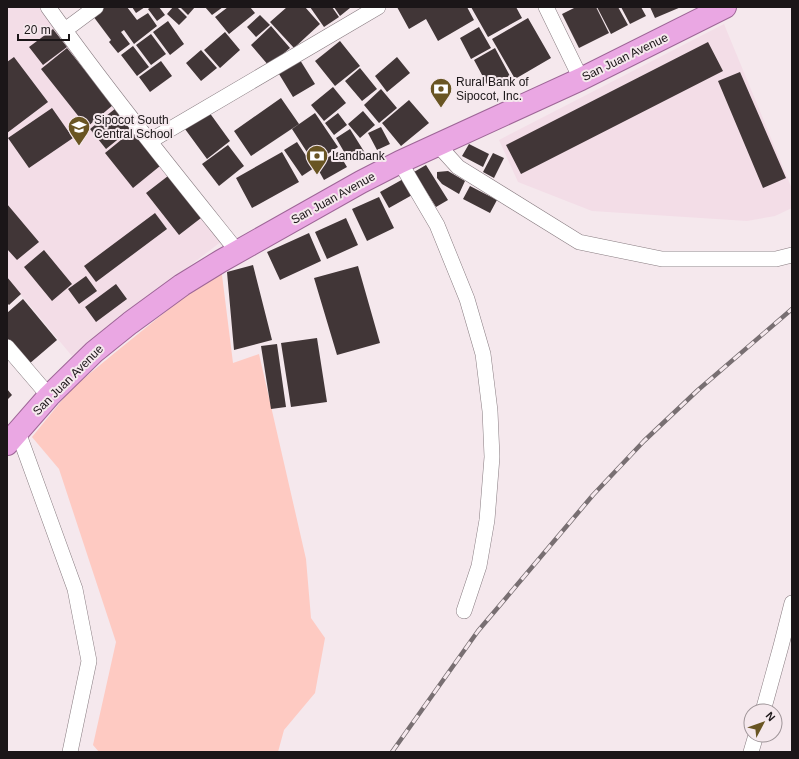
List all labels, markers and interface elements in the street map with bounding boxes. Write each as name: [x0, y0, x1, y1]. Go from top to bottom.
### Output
scale bar: [18, 16, 69, 42]
text: 20 m: [24, 23, 51, 37]
street label: San Juan Avenue: [580, 30, 671, 84]
place label: Rural Bank of Sipocot, Inc.: [456, 75, 529, 103]
bank icon: Rural Bank of Sipocot, Inc.: [428, 76, 454, 109]
place label: Sipocot South Central School: [94, 113, 173, 141]
school or university icon: Sipocot South Central School: [66, 114, 92, 147]
bank icon: Landbank: [304, 143, 330, 176]
place label: Landbank: [332, 149, 386, 163]
street label: San Juan Avenue: [289, 169, 378, 227]
street label: San Juan Avenue: [30, 342, 106, 418]
north arrow: [743, 703, 783, 743]
text: N: [763, 710, 778, 723]

